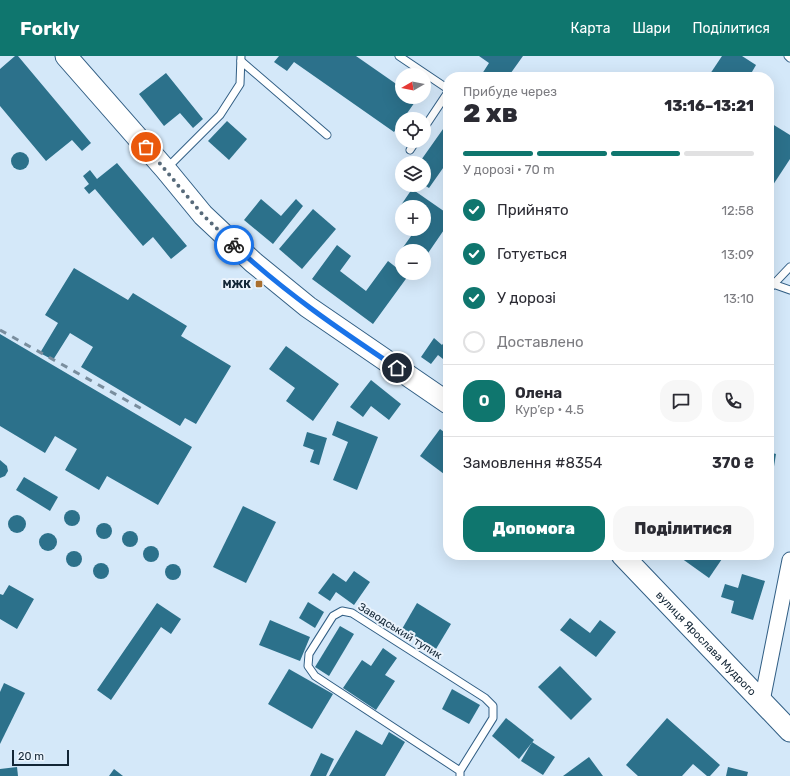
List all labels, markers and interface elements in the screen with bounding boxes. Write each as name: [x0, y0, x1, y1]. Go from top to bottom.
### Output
text: Forkly: [20, 17, 80, 40]
text: Карта: [571, 20, 610, 37]
text: Шари: [632, 20, 670, 37]
text: Поділитися: [692, 20, 770, 37]
north arrow: [395, 68, 431, 104]
map controls: [395, 68, 431, 280]
text: Прибуде через: [463, 84, 557, 99]
text: 13:16–13:21: [664, 97, 754, 115]
text: 2 хв: [463, 98, 518, 129]
button: locate: [395, 112, 431, 148]
pin: [129, 130, 163, 164]
icon: bag: [135, 136, 157, 158]
button: layers: [395, 156, 431, 192]
text: У дорозі · 70 m: [463, 162, 554, 177]
icon: check: [463, 199, 485, 221]
button: +: [395, 200, 431, 236]
text: Прийнято: [497, 201, 569, 219]
text: 12:58: [721, 203, 754, 218]
courier: [214, 225, 254, 265]
icon: bike: [223, 234, 245, 256]
icon: check: [463, 243, 485, 265]
button: −: [395, 244, 431, 280]
text: Готується: [497, 245, 567, 263]
text: 13:09: [721, 247, 754, 262]
place label: МЖК: [222, 278, 251, 291]
marker: МЖК: [254, 279, 264, 289]
icon: check: [463, 287, 485, 309]
text: У дорозі: [497, 289, 556, 307]
text: 13:10: [723, 291, 754, 306]
text: Доставлено: [497, 333, 584, 351]
pin: [380, 351, 414, 385]
icon: home: [386, 357, 408, 379]
button: chat: [660, 380, 702, 422]
button: phone: [712, 380, 754, 422]
text: Олена: [515, 384, 562, 402]
text: О: [479, 392, 489, 410]
text: Кур’єр · 4.5: [515, 402, 584, 417]
text: Замовлення #8354: [463, 454, 602, 472]
text: 370 ₴: [712, 454, 754, 472]
button: Допомога: [463, 506, 605, 552]
button: Поділитися: [613, 506, 754, 552]
street label: вулиця Ярослава Мудрого: [653, 588, 759, 698]
street label: Заводський тупик: [356, 600, 444, 662]
scale bar: [12, 748, 69, 767]
text: 20 m: [18, 750, 44, 763]

